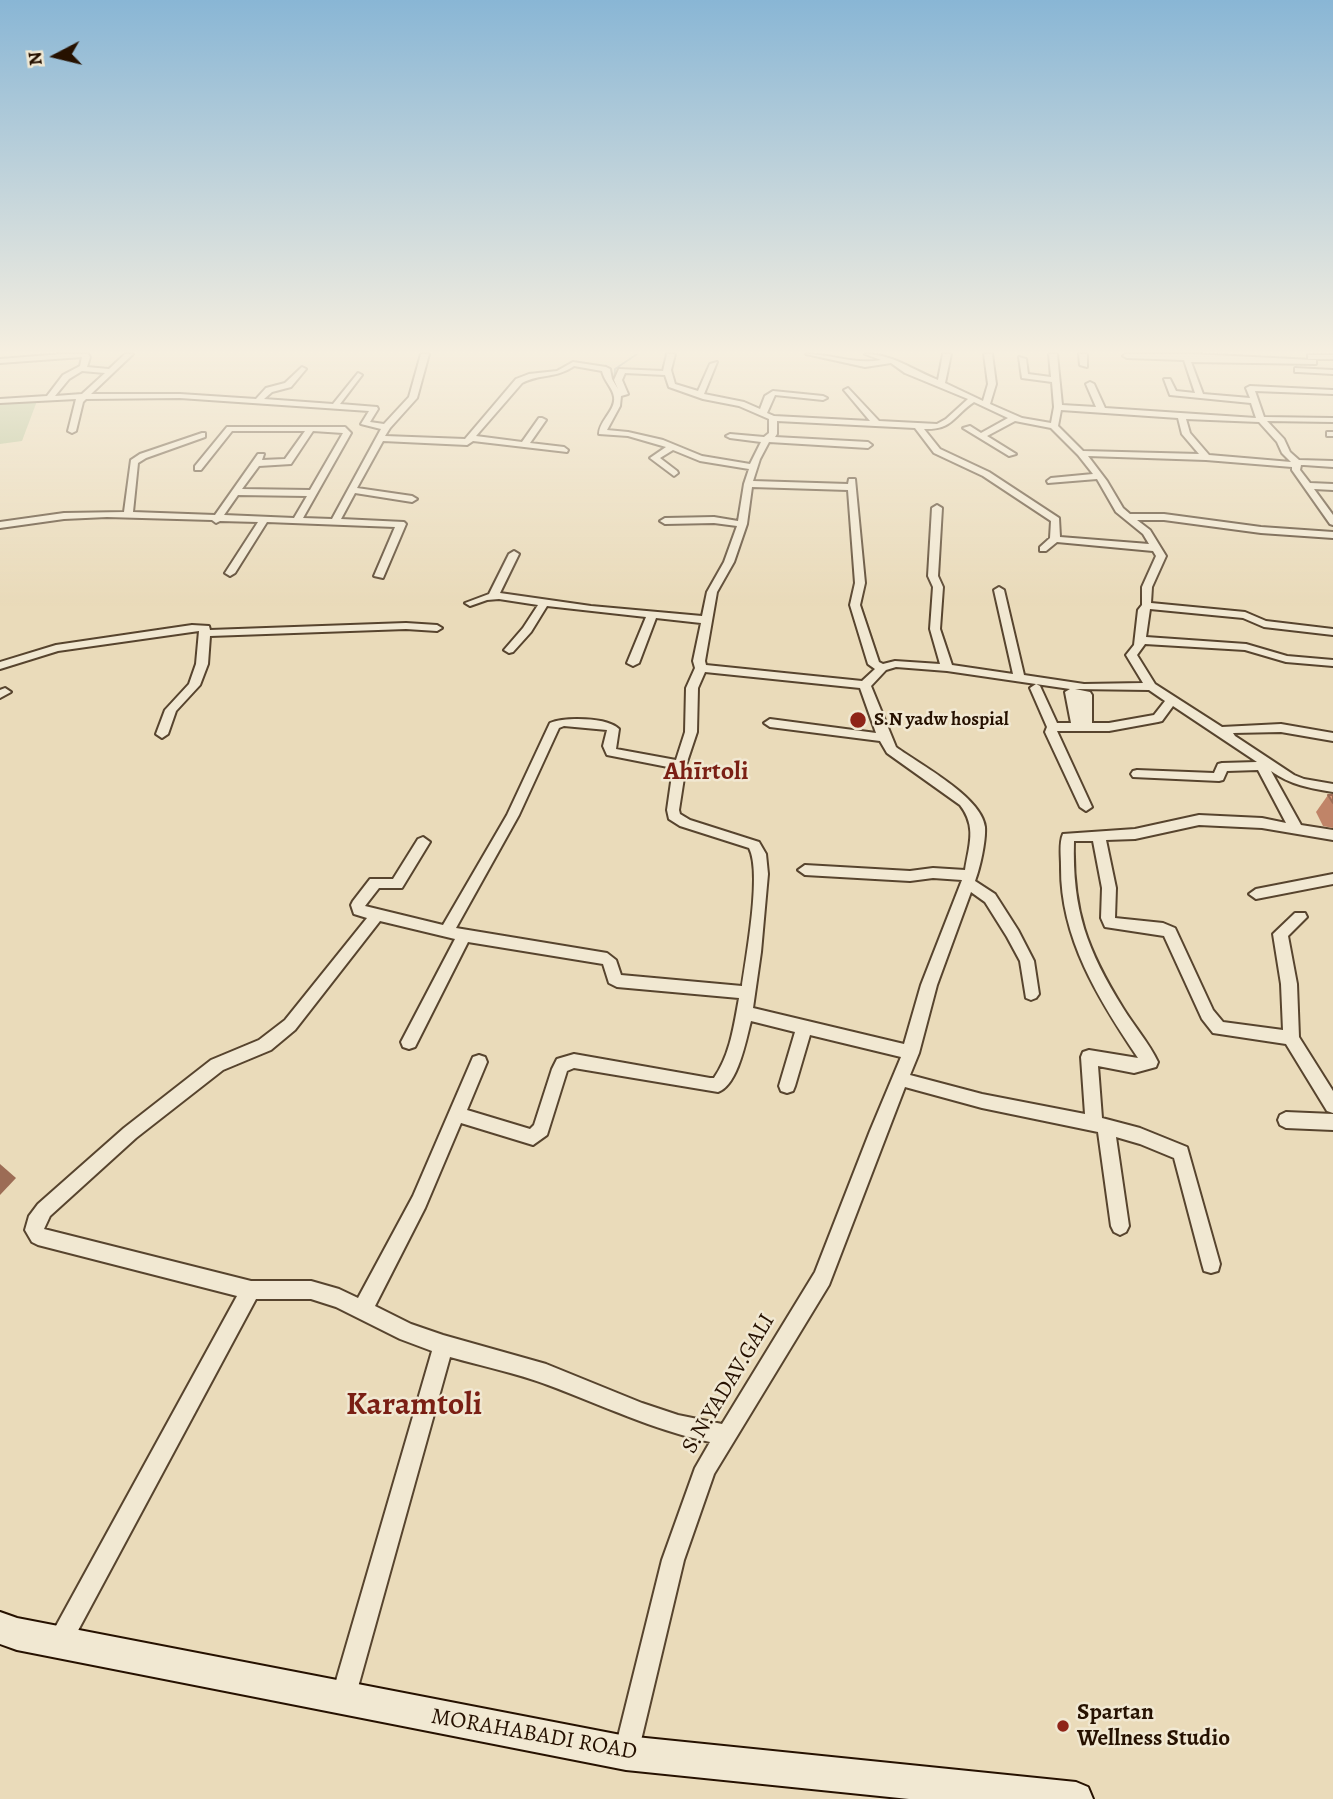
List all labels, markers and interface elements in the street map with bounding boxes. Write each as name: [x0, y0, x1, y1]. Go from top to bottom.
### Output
north arrow: [21, 21, 91, 91]
text: N: [21, 50, 49, 67]
place label: S.N yadw hospial: [874, 709, 1009, 731]
marker: S.N yadw hospial: [848, 710, 868, 730]
district label: Ahīrtoli: [664, 757, 748, 789]
street label: S.N.YADAV.GALI: [676, 1309, 782, 1459]
district label: Karamtoli: [346, 1387, 482, 1425]
place label: Spartan Wellness Studio: [1077, 1699, 1230, 1753]
street label: MORAHABADI ROAD: [429, 1703, 639, 1767]
marker: Spartan Wellness Studio: [1055, 1718, 1071, 1734]

